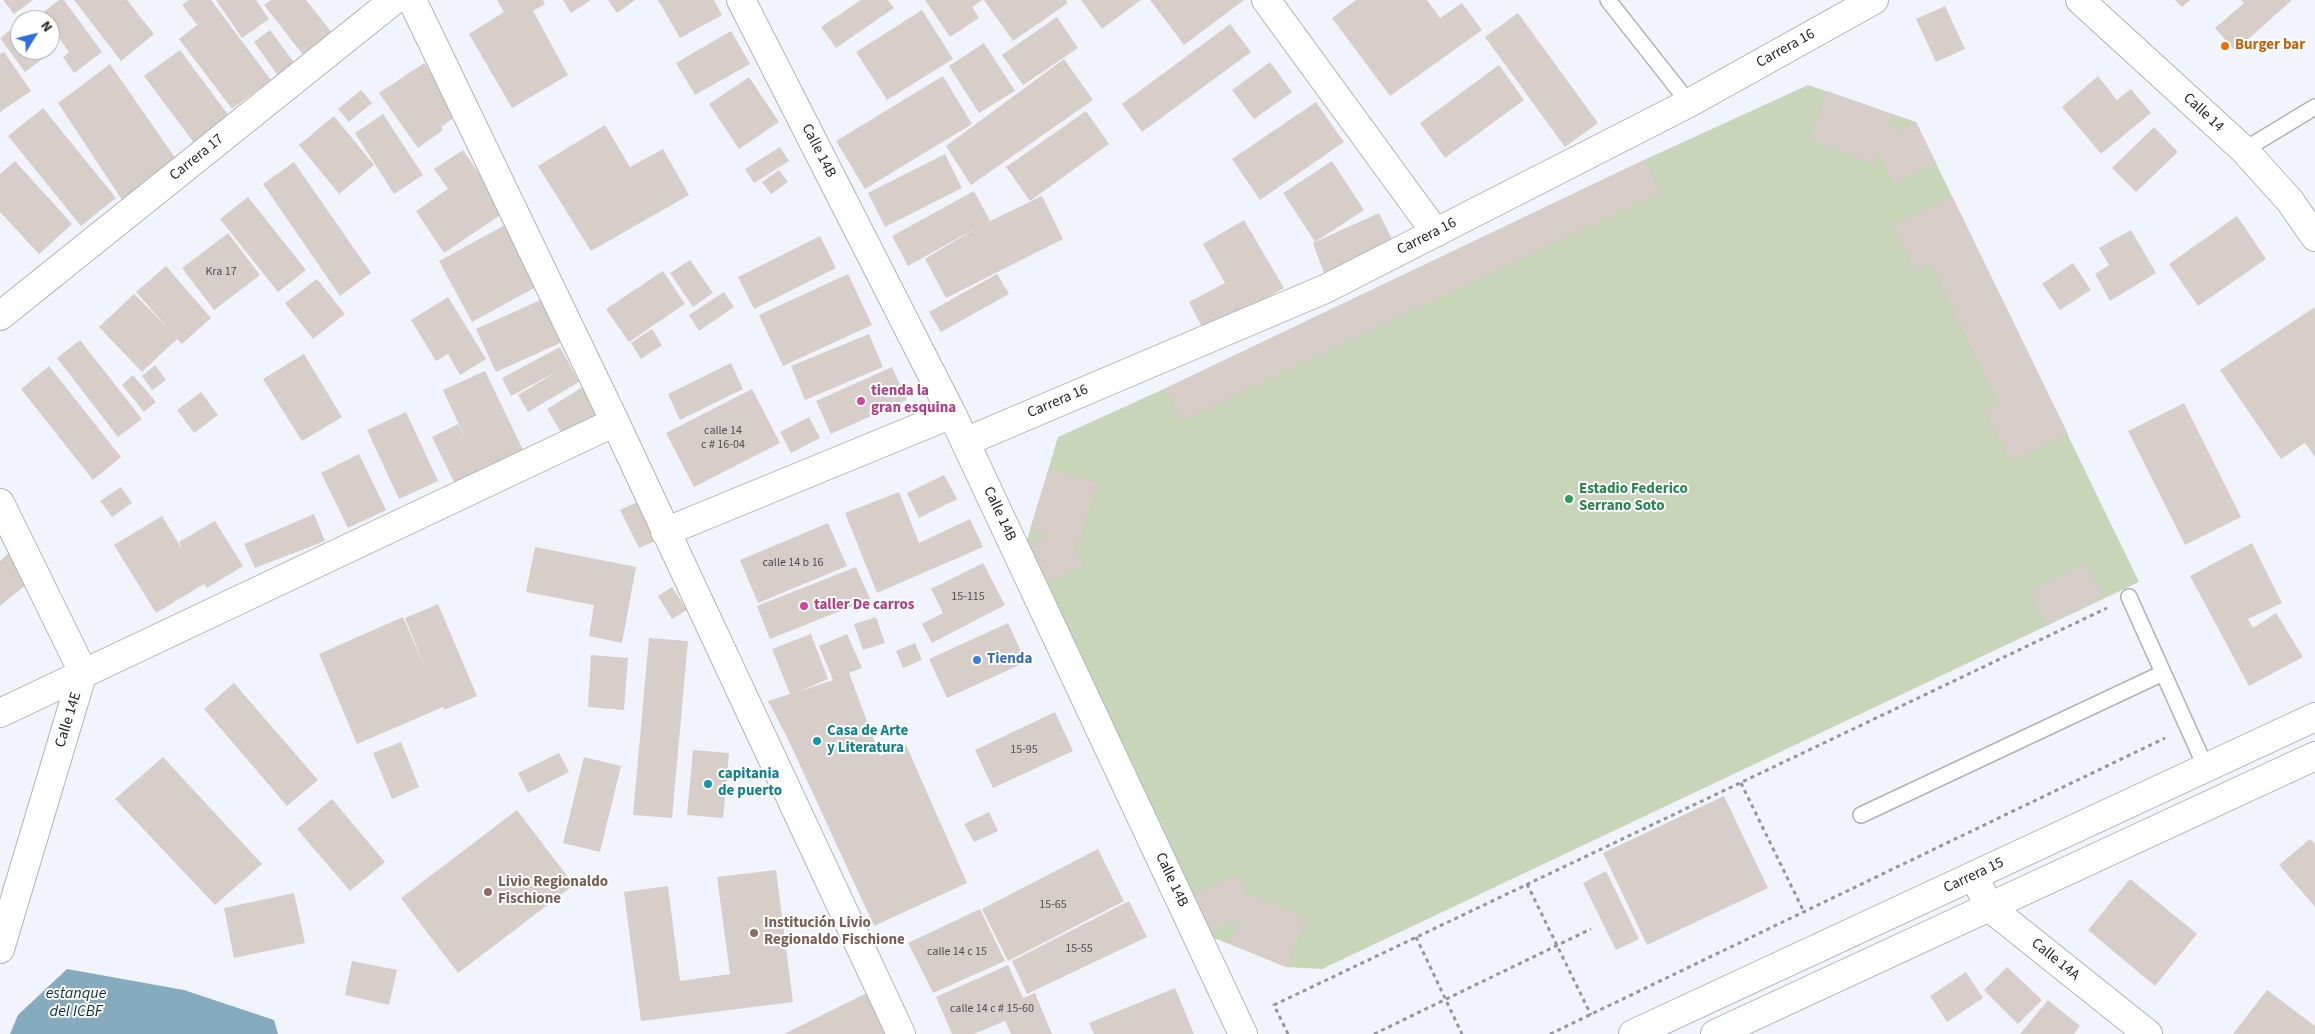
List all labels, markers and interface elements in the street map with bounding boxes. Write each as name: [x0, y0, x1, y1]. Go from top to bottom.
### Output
north arrow: [10, 10, 60, 60]
text: N: [35, 17, 57, 36]
street label: Carrera 16: [1754, 26, 1818, 72]
place label: Burger bar: [2235, 37, 2305, 55]
marker: Burger bar: [2219, 40, 2231, 52]
street label: Calle 14: [2179, 90, 2227, 136]
street label: Calle 14B: [797, 121, 839, 181]
street label: Carrera 17: [166, 131, 228, 185]
street label: Carrera 16: [1394, 214, 1460, 260]
house number: Kra 17: [205, 265, 237, 279]
street label: Carrera 16: [1025, 381, 1091, 423]
place label: tienda la gran esquina: [871, 383, 956, 418]
marker: tienda la gran esquina: [855, 395, 867, 407]
house number: calle 14 c # 16-04: [701, 424, 745, 452]
place label: Estadio Federico Serrano Soto: [1579, 481, 1688, 516]
street label: Calle 14B: [979, 484, 1019, 544]
marker: Estadio Federico Serrano Soto: [1563, 493, 1575, 505]
house number: calle 14 b 16: [762, 556, 824, 570]
house number: 15-115: [951, 590, 985, 604]
place label: taller De carros: [814, 597, 914, 615]
marker: taller De carros: [798, 600, 810, 612]
place label: Tienda: [987, 651, 1032, 669]
marker: Tienda: [971, 654, 983, 666]
street label: Calle 14E: [52, 690, 86, 750]
place label: Casa de Arte y Literatura: [827, 723, 908, 758]
marker: Casa de Arte y Literatura: [811, 735, 823, 747]
house number: 15-95: [1010, 743, 1038, 757]
place label: capitania de puerto: [718, 766, 782, 801]
marker: capitania de puerto: [702, 778, 714, 790]
street label: Calle 14B: [1151, 850, 1191, 910]
street label: Carrera 15: [1941, 854, 2007, 898]
place label: Livio Regionaldo Fischione: [498, 874, 608, 909]
marker: Livio Regionaldo Fischione: [482, 886, 494, 898]
house number: 15-65: [1039, 898, 1067, 912]
place label: Institución Livio Regionaldo Fischione: [764, 915, 905, 950]
marker: Institución Livio Regionaldo Fischione: [748, 927, 760, 939]
street label: Calle 14A: [2027, 935, 2083, 985]
house number: 15-55: [1065, 942, 1093, 956]
house number: calle 14 c 15: [927, 945, 987, 959]
water label: estanque del ICBF: [46, 984, 106, 1022]
house number: calle 14 c # 15-60: [950, 1002, 1034, 1016]

